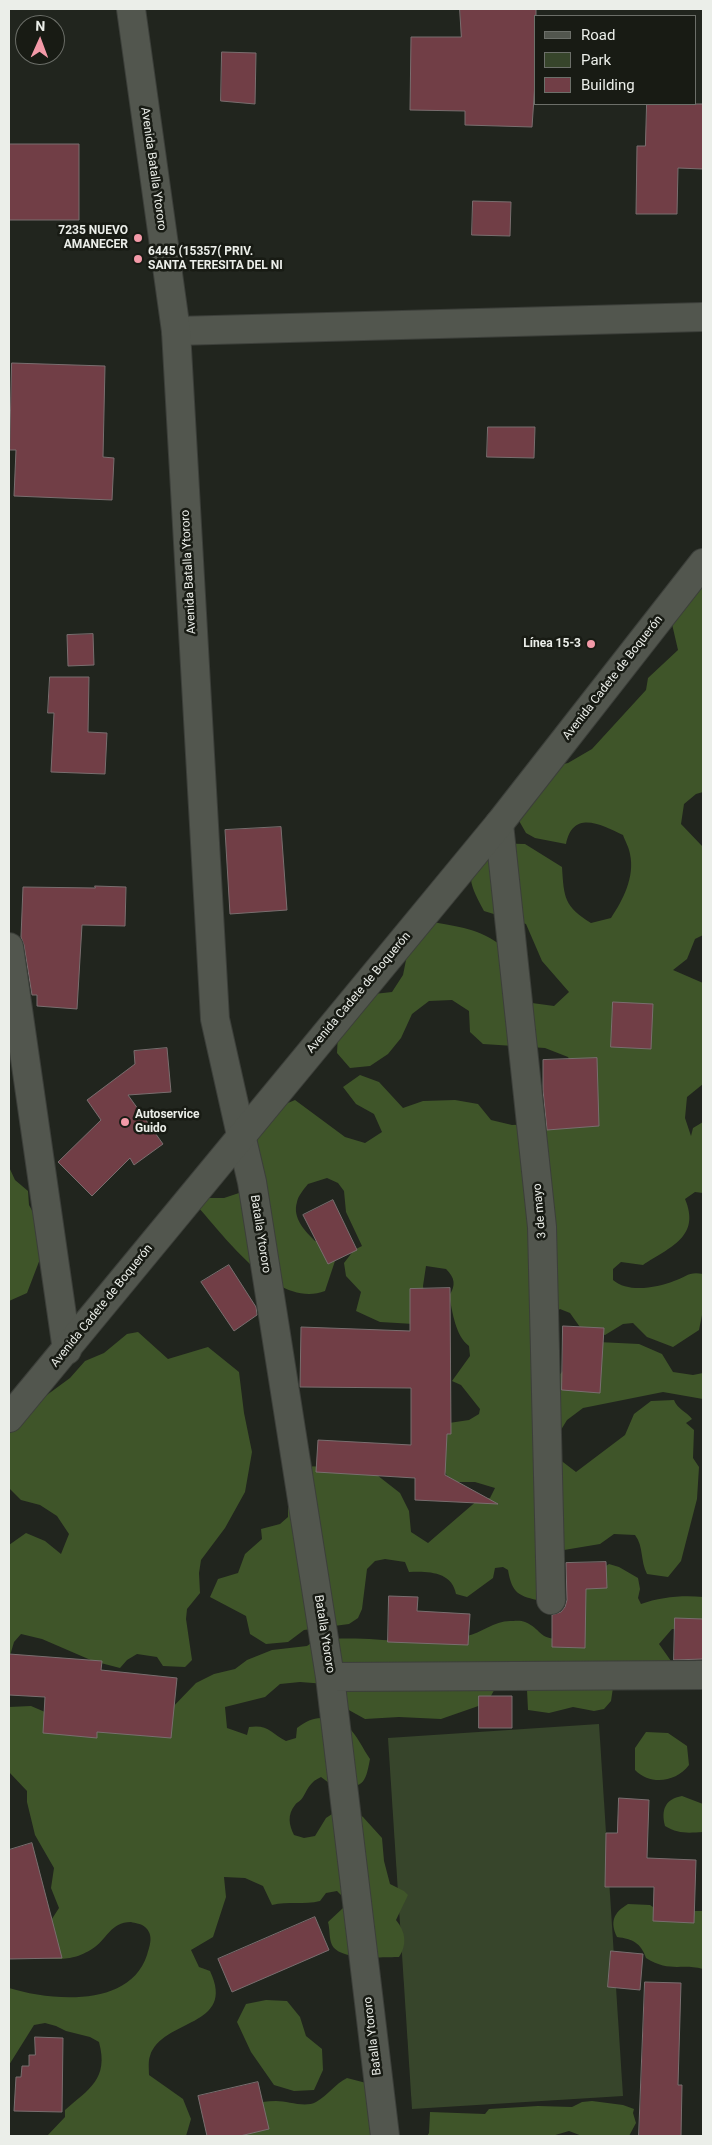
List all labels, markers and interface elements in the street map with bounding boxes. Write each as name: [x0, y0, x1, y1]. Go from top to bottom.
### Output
north arrow: [15, 15, 65, 65]
legend: [534, 15, 697, 105]
text: N: [35, 18, 46, 34]
text: Road: [581, 26, 615, 44]
text: Park: [581, 51, 611, 69]
text: Building: [581, 76, 635, 94]
street label: Avenida Batalla Ytororo: [137, 106, 169, 232]
place label: 7235 NUEVO AMANECER: [58, 224, 128, 252]
marker: 7235 NUEVO AMANECER: [132, 232, 144, 244]
place label: 6445 (15357( PRIV. SANTA TERESITA DEL NI: [148, 245, 283, 273]
marker: 6445 (15357( PRIV. SANTA TERESITA DEL NI: [132, 253, 144, 265]
street label: Avenida Batalla Ytororo: [179, 509, 199, 635]
street label: Avenida Cadete de Boquerón: [560, 613, 666, 743]
place label: Línea 15-3: [523, 637, 581, 651]
marker: Línea 15-3: [585, 638, 597, 650]
street label: Avenida Cadete de Boquerón: [304, 929, 414, 1057]
place label: Autoservice Guido: [135, 1108, 200, 1136]
marker: Autoservice Guido: [119, 1116, 131, 1128]
street label: 3 de mayo: [530, 1183, 550, 1239]
street label: Batalla Ytororo: [247, 1194, 273, 1274]
street label: Avenida Cadete de Boquerón: [48, 1242, 156, 1370]
street label: Batalla Ytororo: [311, 1594, 337, 1674]
street label: Batalla Ytororo: [361, 1996, 385, 2076]

